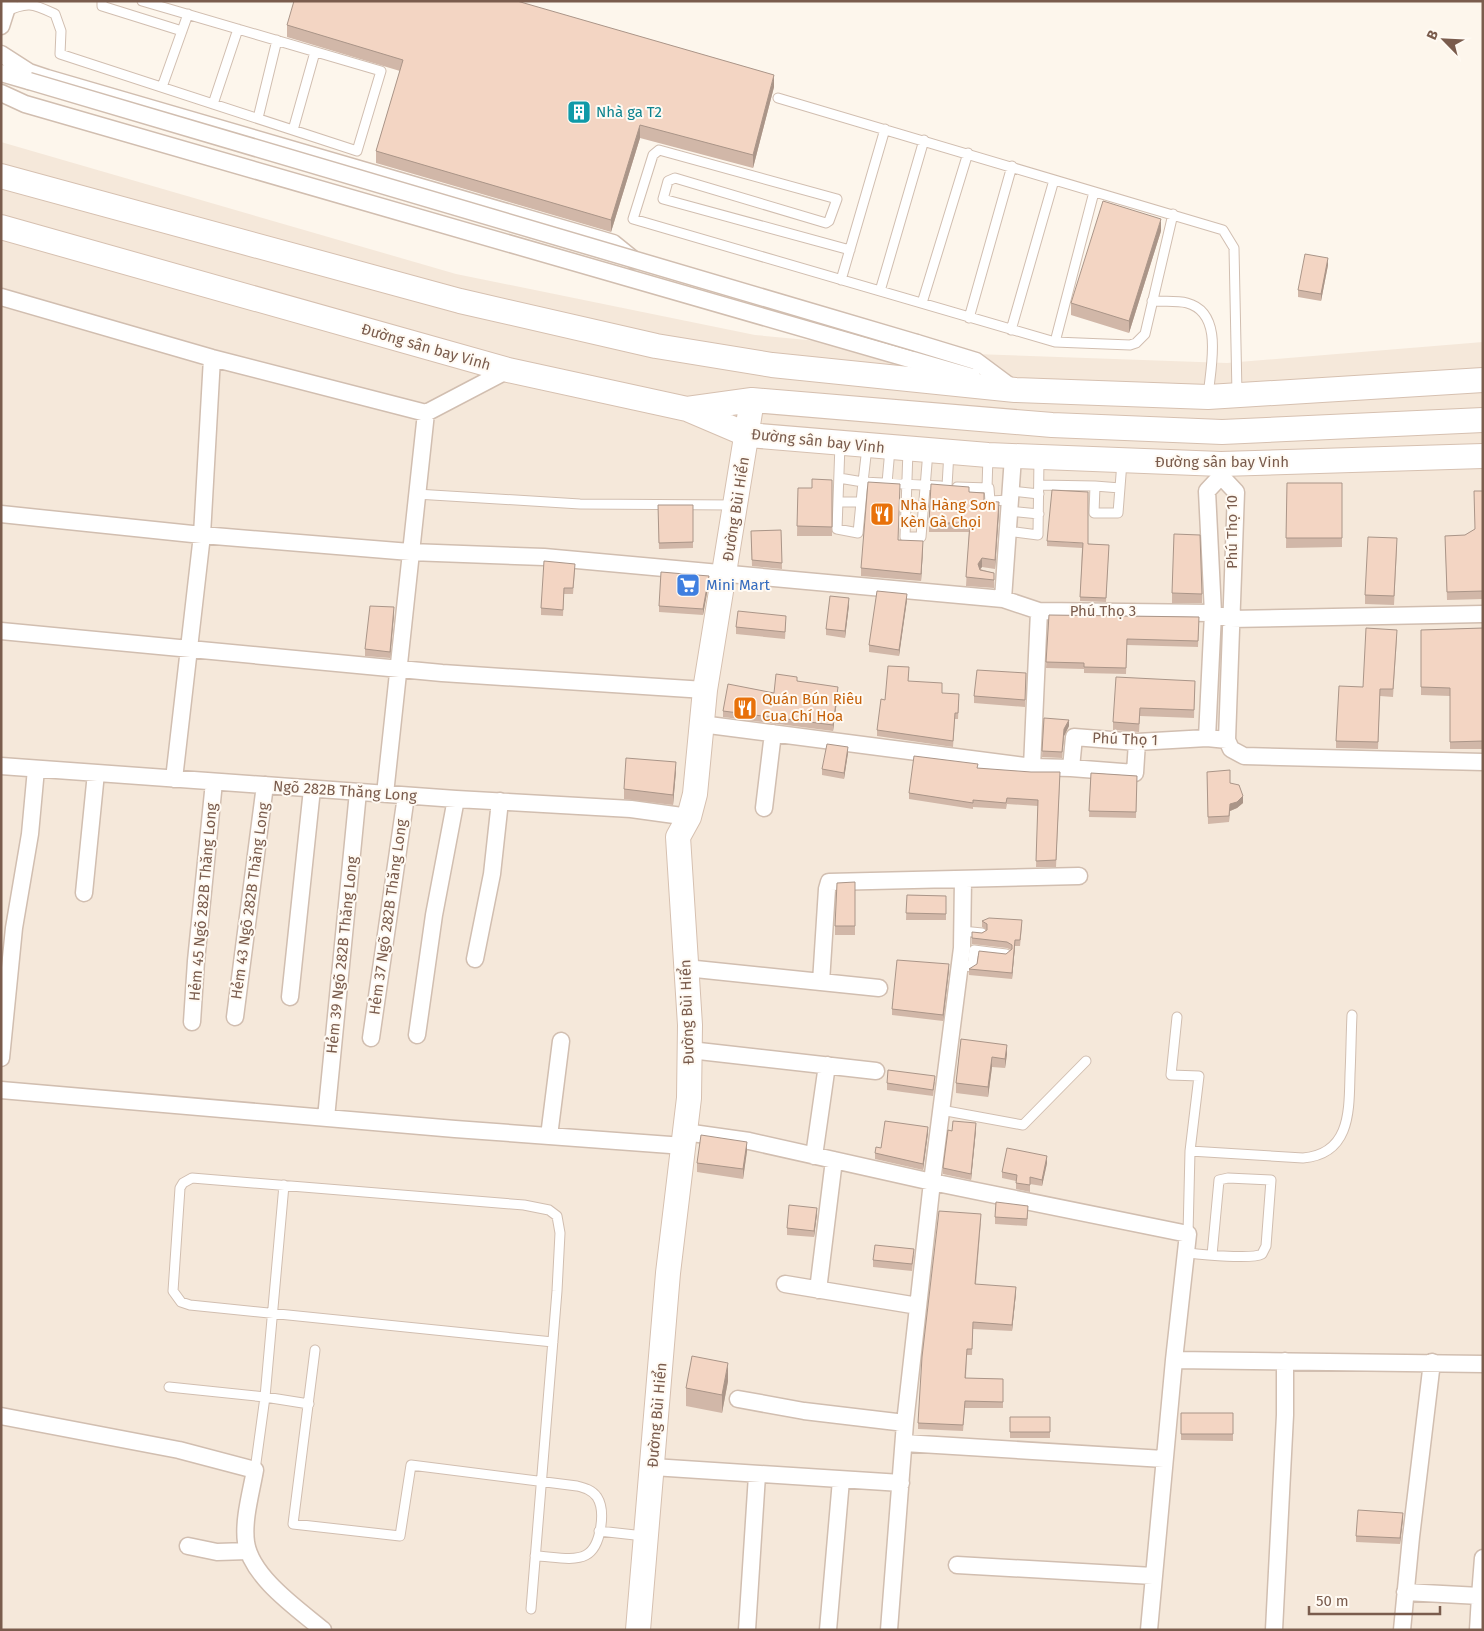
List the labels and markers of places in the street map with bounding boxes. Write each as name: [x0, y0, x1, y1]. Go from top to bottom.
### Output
building icon: Nhà ga T2: [566, 99, 592, 125]
place label: Nhà ga T2: [596, 103, 662, 121]
place label: Nhà Hàng Sơn Kèn Gà Chọi: [900, 496, 996, 531]
restaurant icon: Nhà Hàng Sơn Kèn Gà Chọi: [869, 501, 895, 527]
supermarket icon: Mini Mart: [675, 572, 701, 598]
place label: Mini Mart: [706, 576, 771, 594]
place label: Quán Bún Riêu Cua Chí Hoa: [762, 690, 863, 725]
restaurant icon: Quán Bún Riêu Cua Chí Hoa: [732, 695, 758, 721]

